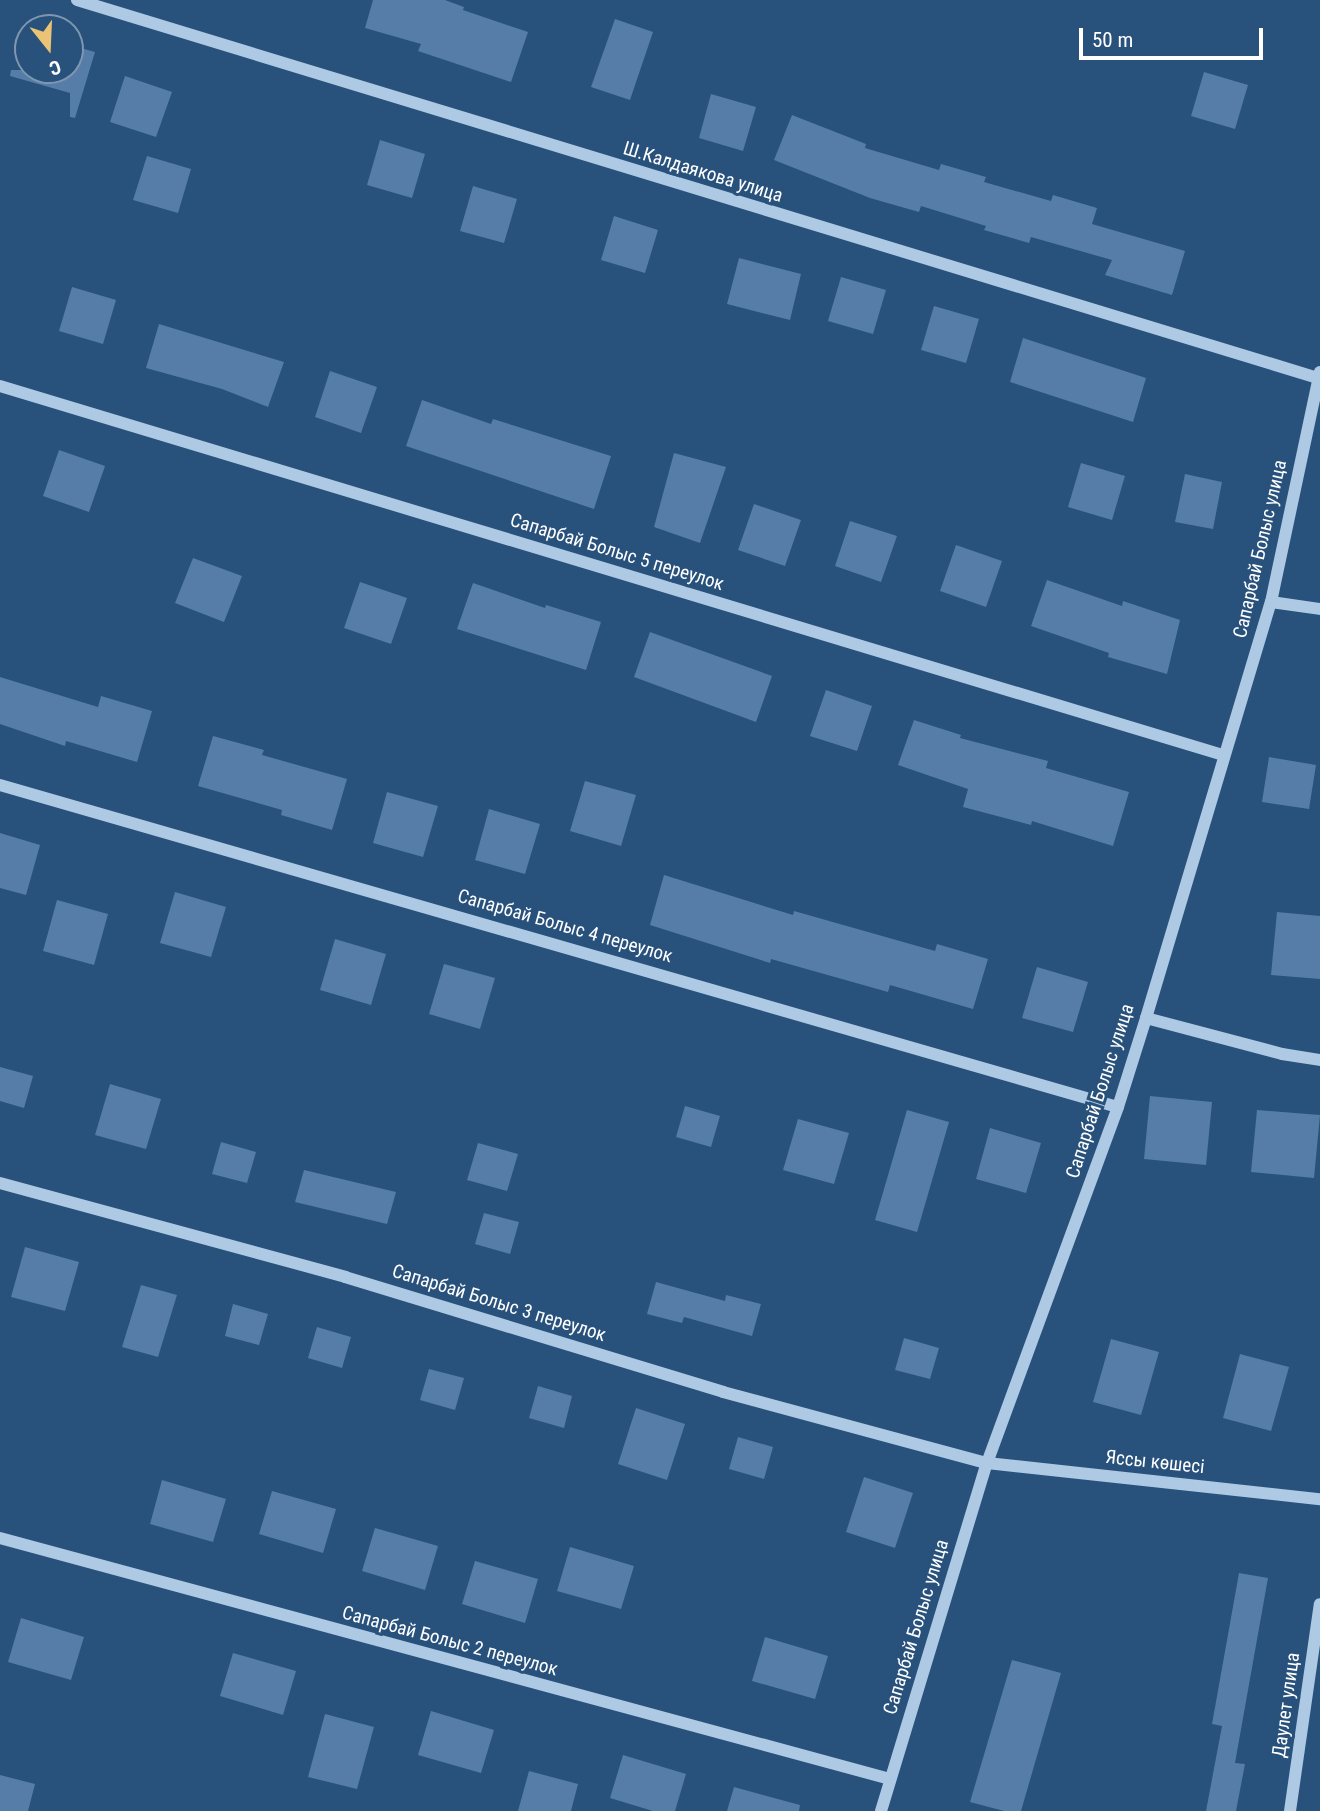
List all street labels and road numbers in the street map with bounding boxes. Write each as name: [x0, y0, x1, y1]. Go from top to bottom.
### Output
street label: Ш.Калдаякова улица: [620, 137, 786, 207]
street label: Сапарбай Болыс улица: [1228, 458, 1292, 640]
street label: Сапарбай Болыс 5 переулок: [507, 509, 727, 595]
street label: Сапарбай Болыс 4 переулок: [455, 884, 675, 968]
street label: Сапарбай Болыс улица: [1061, 1001, 1139, 1181]
street label: Сапарбай Болыс 3 переулок: [389, 1260, 609, 1346]
street label: Яссы көшесі: [1104, 1445, 1206, 1479]
street label: Сапарбай Болыс улица: [879, 1537, 953, 1717]
street label: Сапарбай Болыс 2 переулок: [340, 1601, 560, 1681]
street label: Даулет улица: [1267, 1651, 1305, 1759]

